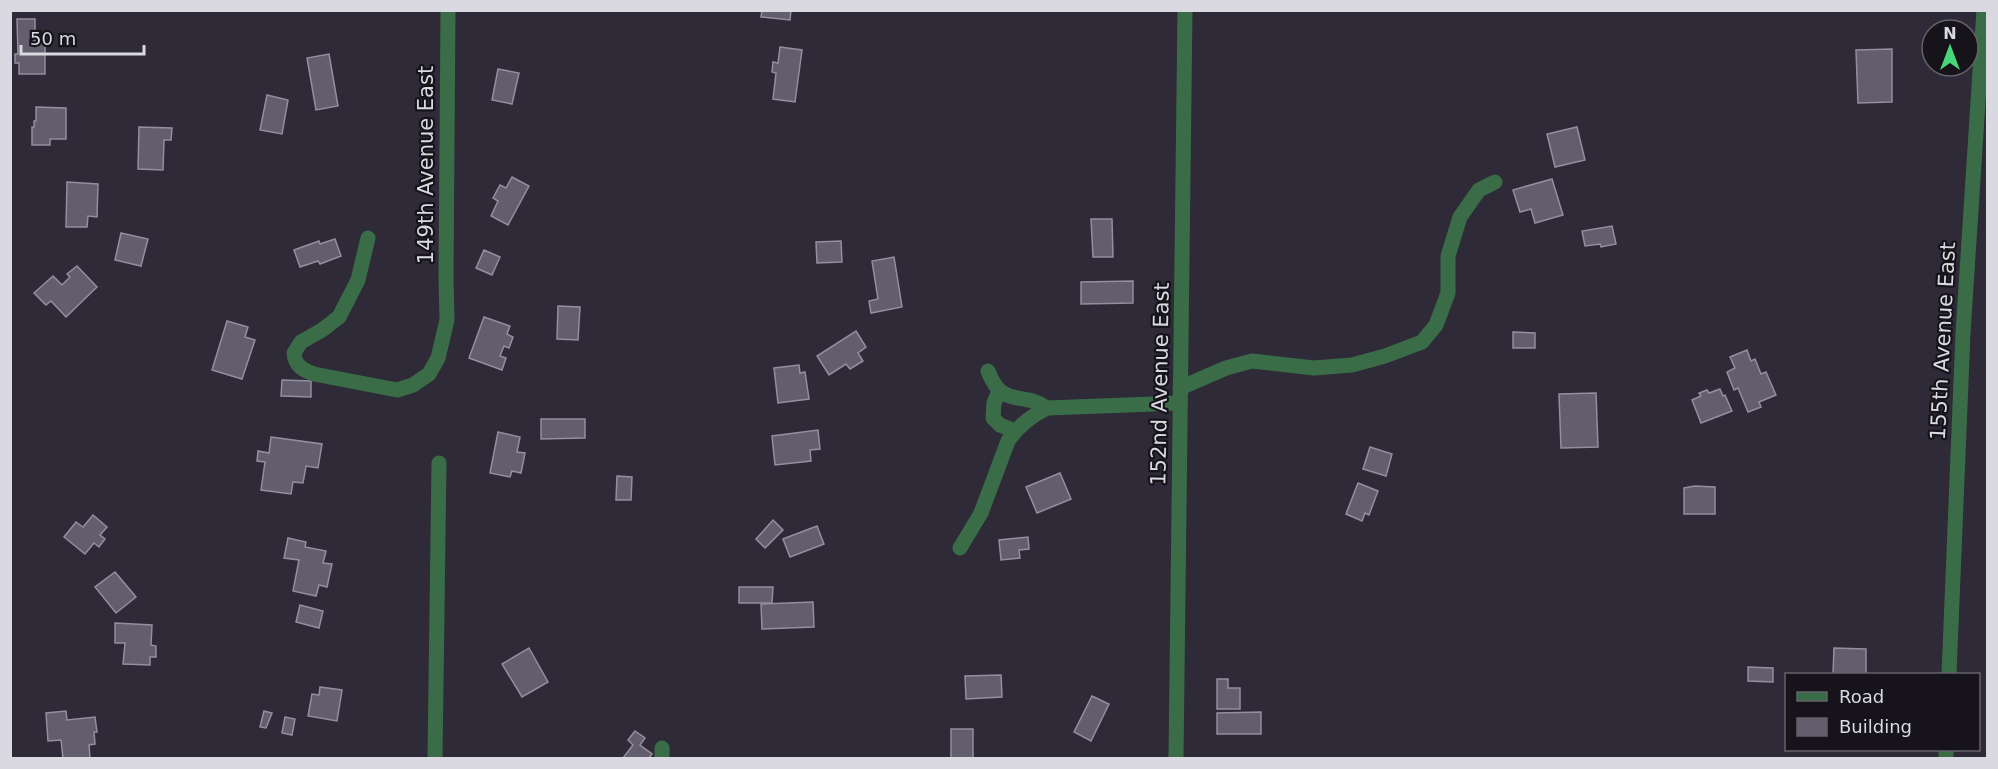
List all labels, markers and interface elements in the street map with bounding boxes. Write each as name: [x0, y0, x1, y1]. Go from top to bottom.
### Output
scale bar: [21, 18, 144, 56]
north arrow: [1920, 18, 1980, 78]
text: N: [1943, 24, 1957, 43]
text: 50 m: [30, 28, 76, 49]
street label: 149th Avenue East: [414, 66, 438, 264]
street label: 155th Avenue East: [1926, 241, 1960, 441]
street label: 152nd Avenue East: [1146, 282, 1174, 486]
legend: [1785, 673, 1980, 751]
text: Road: [1839, 686, 1884, 707]
text: Building: [1839, 716, 1912, 737]

